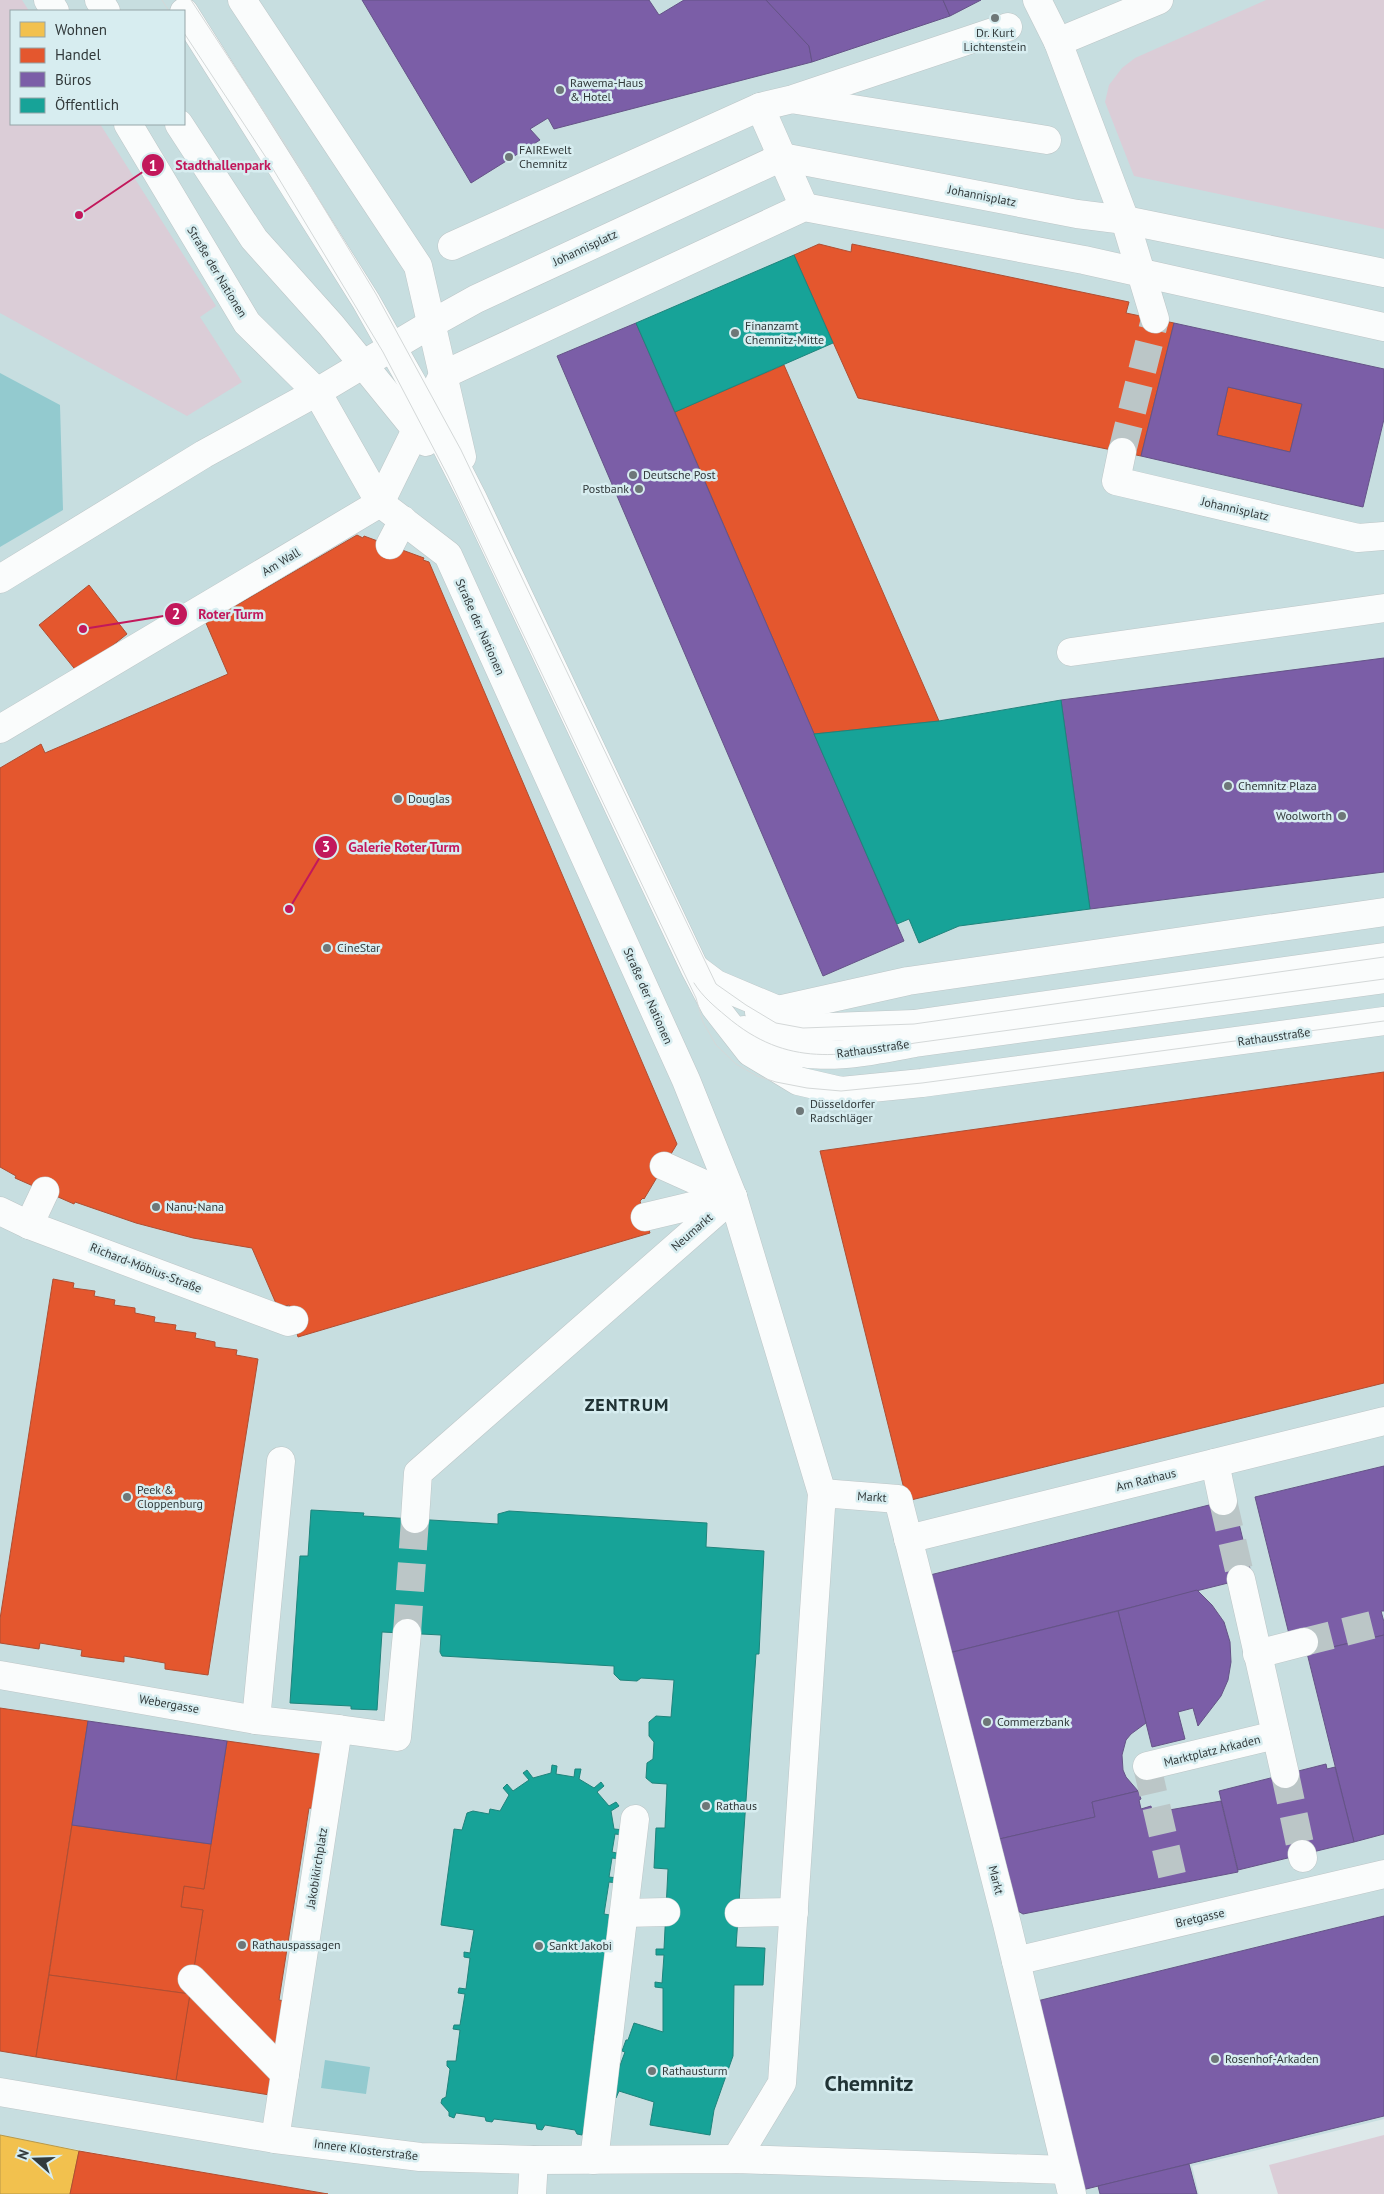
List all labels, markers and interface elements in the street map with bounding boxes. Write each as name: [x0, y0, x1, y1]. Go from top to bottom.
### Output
legend: [10, 10, 185, 125]
marker: Dr. Kurt Lichtenstein: [989, 12, 1001, 24]
text: Wohnen: [55, 20, 107, 39]
place label: Dr. Kurt Lichtenstein: [964, 25, 1026, 54]
text: Handel: [55, 45, 101, 64]
text: Büros: [55, 70, 91, 89]
place label: Rawema-Haus & Hotel: [570, 75, 643, 104]
marker: Rawema-Haus & Hotel: [554, 84, 566, 96]
text: Öffentlich: [55, 95, 119, 114]
place label: FAIREwelt Chemnitz: [519, 142, 572, 171]
callout: Stadthallenpark: [141, 151, 281, 180]
marker: FAIREwelt Chemnitz: [503, 151, 515, 163]
text: 1: [149, 156, 157, 175]
text: Stadthallenpark: [175, 156, 271, 174]
street label: Johannisplatz: [946, 181, 1017, 209]
street label: Straße der Nationen: [184, 223, 251, 320]
street label: Johannisplatz: [549, 226, 619, 269]
place label: Finanzamt Chemnitz-Mitte: [745, 318, 824, 347]
marker: Finanzamt Chemnitz-Mitte: [729, 327, 741, 339]
place label: Deutsche Post: [643, 467, 716, 482]
marker: Deutsche Post: [627, 469, 639, 481]
place label: Postbank: [582, 481, 629, 496]
marker: Postbank: [633, 483, 645, 495]
street label: Johannisplatz: [1199, 493, 1271, 524]
street label: Am Wall: [259, 544, 303, 579]
street label: Straße der Nationen: [453, 576, 508, 677]
callout: Roter Turm: [163, 600, 274, 629]
text: 2: [172, 604, 180, 623]
text: Roter Turm: [198, 605, 264, 623]
place label: Chemnitz Plaza: [1238, 778, 1317, 793]
marker: Chemnitz Plaza: [1222, 780, 1234, 792]
place label: Douglas: [408, 791, 450, 806]
marker: Douglas: [392, 793, 404, 805]
place label: Woolworth: [1276, 808, 1332, 823]
marker: Woolworth: [1336, 810, 1348, 822]
callout: Galerie Roter Turm: [313, 832, 470, 861]
text: 3: [322, 837, 330, 856]
text: Galerie Roter Turm: [348, 838, 460, 856]
place label: CineStar: [337, 940, 380, 955]
marker: CineStar: [321, 942, 333, 954]
street label: Straße der Nationen: [621, 945, 676, 1046]
street label: Rathausstraße: [1237, 1024, 1311, 1049]
street label: Rathausstraße: [836, 1036, 910, 1061]
place label: Düsseldorfer Radschläger: [810, 1096, 875, 1125]
marker: Düsseldorfer Radschläger: [794, 1105, 806, 1117]
place label: Nanu-Nana: [166, 1199, 224, 1214]
marker: Nanu-Nana: [150, 1201, 162, 1213]
street label: Neumarkt: [668, 1209, 716, 1254]
street label: Richard-Möbius-Straße: [88, 1239, 204, 1296]
district label: ZENTRUM: [585, 1393, 669, 1416]
street label: Am Rathaus: [1114, 1465, 1177, 1494]
place label: Peek & Cloppenburg: [137, 1482, 203, 1511]
street label: Markt: [857, 1488, 887, 1505]
marker: Peek & Cloppenburg: [121, 1491, 133, 1503]
street label: Webergasse: [138, 1691, 200, 1716]
place label: Commerzbank: [997, 1714, 1070, 1729]
marker: Commerzbank: [981, 1716, 993, 1728]
street label: Marktplatz Arkaden: [1162, 1731, 1262, 1770]
place label: Rathaus: [716, 1798, 757, 1813]
marker: Rathaus: [700, 1800, 712, 1812]
street label: Jakobikirchplatz: [303, 1826, 330, 1910]
street label: Markt: [986, 1864, 1007, 1896]
street label: Bretgasse: [1174, 1905, 1226, 1930]
place label: Rathauspassagen: [252, 1937, 341, 1952]
place label: Sankt Jakobi: [549, 1938, 612, 1953]
marker: Rathauspassagen: [236, 1939, 248, 1951]
marker: Sankt Jakobi: [533, 1940, 545, 1952]
place label: Rosenhof-Arkaden: [1225, 2051, 1319, 2066]
marker: Rosenhof-Arkaden: [1209, 2053, 1221, 2065]
place label: Rathausturm: [662, 2063, 727, 2078]
marker: Rathausturm: [646, 2065, 658, 2077]
district label: Chemnitz: [825, 2069, 913, 2097]
north arrow: [10, 2134, 60, 2184]
street label: Innere Klosterstraße: [313, 2136, 419, 2163]
text: N: [13, 2147, 33, 2162]

